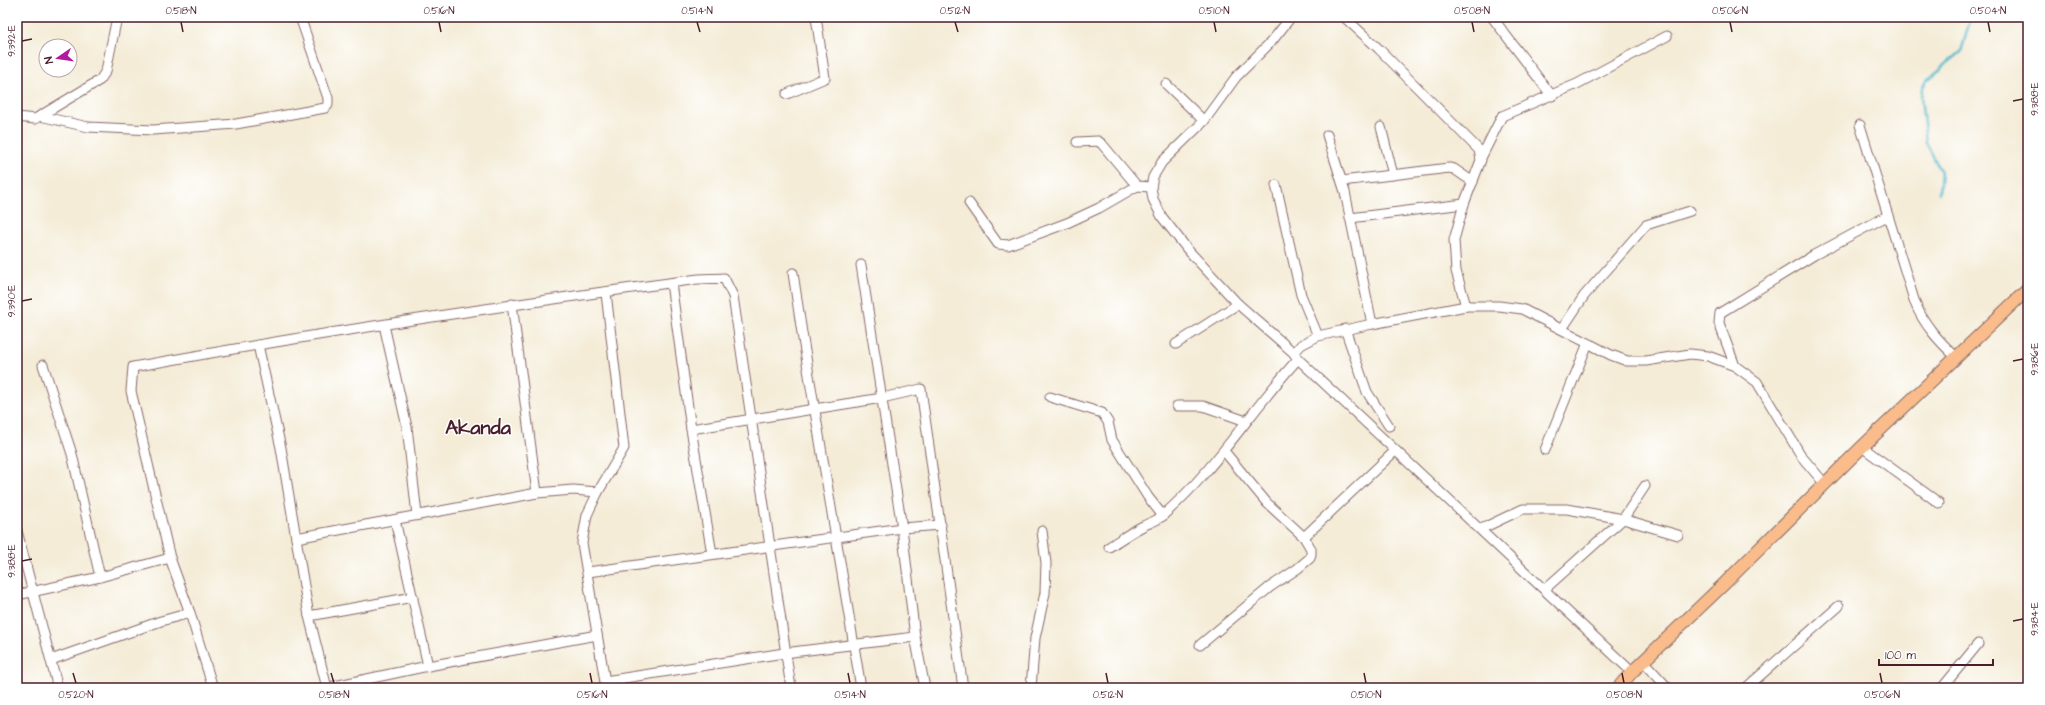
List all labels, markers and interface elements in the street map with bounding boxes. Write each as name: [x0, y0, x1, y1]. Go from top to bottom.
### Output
text: 0.518°N: [165, 4, 197, 18]
text: 0.516°N: [424, 4, 454, 18]
text: 0.514°N: [681, 4, 713, 18]
text: 0.512°N: [940, 4, 970, 18]
text: 0.510°N: [1199, 4, 1229, 18]
text: 0.508°N: [1454, 4, 1490, 18]
text: 0.506°N: [1712, 4, 1748, 18]
text: 0.504°N: [1970, 4, 2006, 18]
text: 9.392°E: [5, 25, 19, 57]
north arrow: [38, 38, 78, 78]
text: N: [41, 55, 57, 65]
text: 9.388°E: [2028, 82, 2042, 116]
text: 9.390°E: [5, 285, 19, 317]
text: 9.386°E: [2028, 342, 2042, 376]
district label: Akanda: [445, 414, 512, 442]
text: 9.388°E: [5, 544, 19, 578]
text: 9.384°E: [2028, 602, 2042, 636]
scale bar: [1879, 641, 1993, 667]
text: 100 m: [1885, 647, 1916, 664]
text: 0.520°N: [58, 688, 94, 702]
text: 0.518°N: [318, 688, 350, 702]
text: 0.516°N: [577, 688, 607, 702]
text: 0.514°N: [834, 688, 866, 702]
text: 0.512°N: [1093, 688, 1123, 702]
text: 0.510°N: [1351, 688, 1381, 702]
text: 0.508°N: [1606, 688, 1642, 702]
text: 0.506°N: [1864, 688, 1900, 702]

